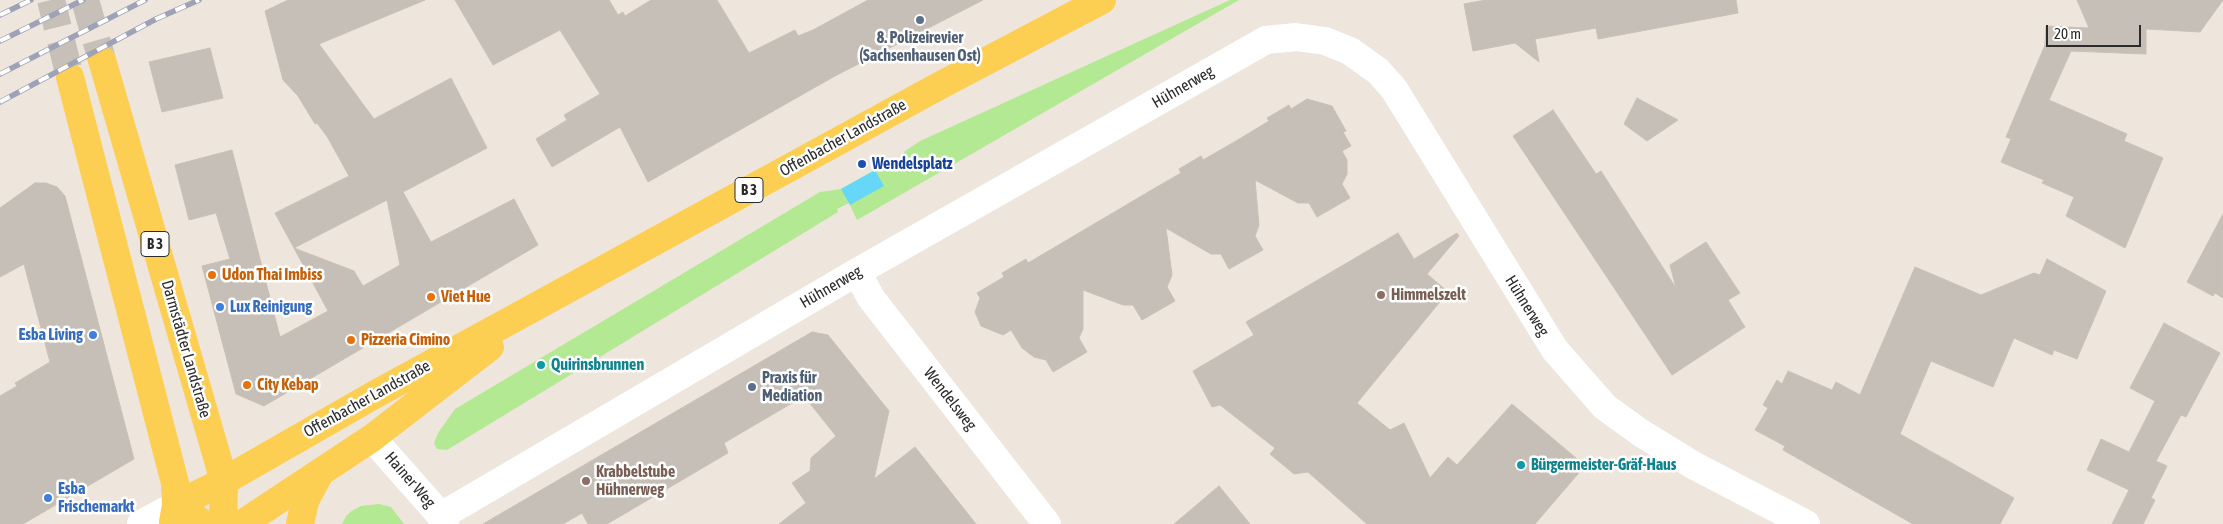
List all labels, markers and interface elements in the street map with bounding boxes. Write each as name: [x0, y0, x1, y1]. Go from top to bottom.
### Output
marker: 8. Polizeirevier (Sachsenhausen Ost): [914, 14, 926, 26]
scale bar: [2048, 15, 2143, 47]
text: 20 m: [2054, 25, 2081, 42]
place label: 8. Polizeirevier (Sachsenhausen Ost): [859, 28, 981, 66]
street label: Hühnerweg: [1149, 62, 1217, 112]
street label: Offenbacher Landstraße: [776, 95, 910, 181]
place label: Wendelsplatz: [872, 154, 953, 174]
marker: Wendelsplatz: [856, 158, 868, 170]
road number: B 3: [735, 178, 763, 202]
road number: B 3: [141, 232, 169, 256]
street label: Hühnerweg: [797, 262, 865, 312]
place label: Udon Thai Imbiss: [222, 265, 322, 285]
marker: Udon Thai Imbiss: [206, 269, 218, 281]
street label: Hühnerweg: [1501, 272, 1553, 340]
street label: Darmstädter Landstraße: [157, 278, 215, 420]
place label: Himmelszelt: [1391, 285, 1466, 305]
place label: Viet Hue: [441, 287, 491, 307]
marker: Himmelszelt: [1375, 289, 1387, 301]
marker: Viet Hue: [425, 291, 437, 303]
place label: Lux Reinigung: [230, 297, 312, 317]
marker: Lux Reinigung: [214, 301, 226, 313]
place label: Esba Living: [19, 325, 83, 345]
marker: Esba Living: [87, 329, 99, 341]
place label: Pizzeria Cimino: [361, 330, 450, 350]
marker: Pizzeria Cimino: [345, 334, 357, 346]
place label: Quirinsbrunnen: [551, 355, 644, 375]
street label: Offenbacher Landstraße: [300, 356, 434, 442]
marker: Quirinsbrunnen: [535, 359, 547, 371]
street label: Wendelsweg: [920, 364, 980, 434]
place label: Praxis für Mediation: [762, 368, 822, 406]
place label: City Kebap: [257, 375, 319, 395]
marker: City Kebap: [241, 379, 253, 391]
marker: Praxis für Mediation: [746, 381, 758, 393]
street label: Hainer Weg: [381, 448, 439, 512]
place label: Bürgermeister-Gräf-Haus: [1531, 455, 1676, 475]
marker: Bürgermeister-Gräf-Haus: [1515, 459, 1527, 471]
place label: Krabbelstube Hühnerweg: [596, 462, 675, 500]
marker: Krabbelstube Hühnerweg: [580, 475, 592, 487]
place label: Esba Frischemarkt: [58, 479, 134, 517]
marker: Esba Frischemarkt: [42, 492, 54, 504]

